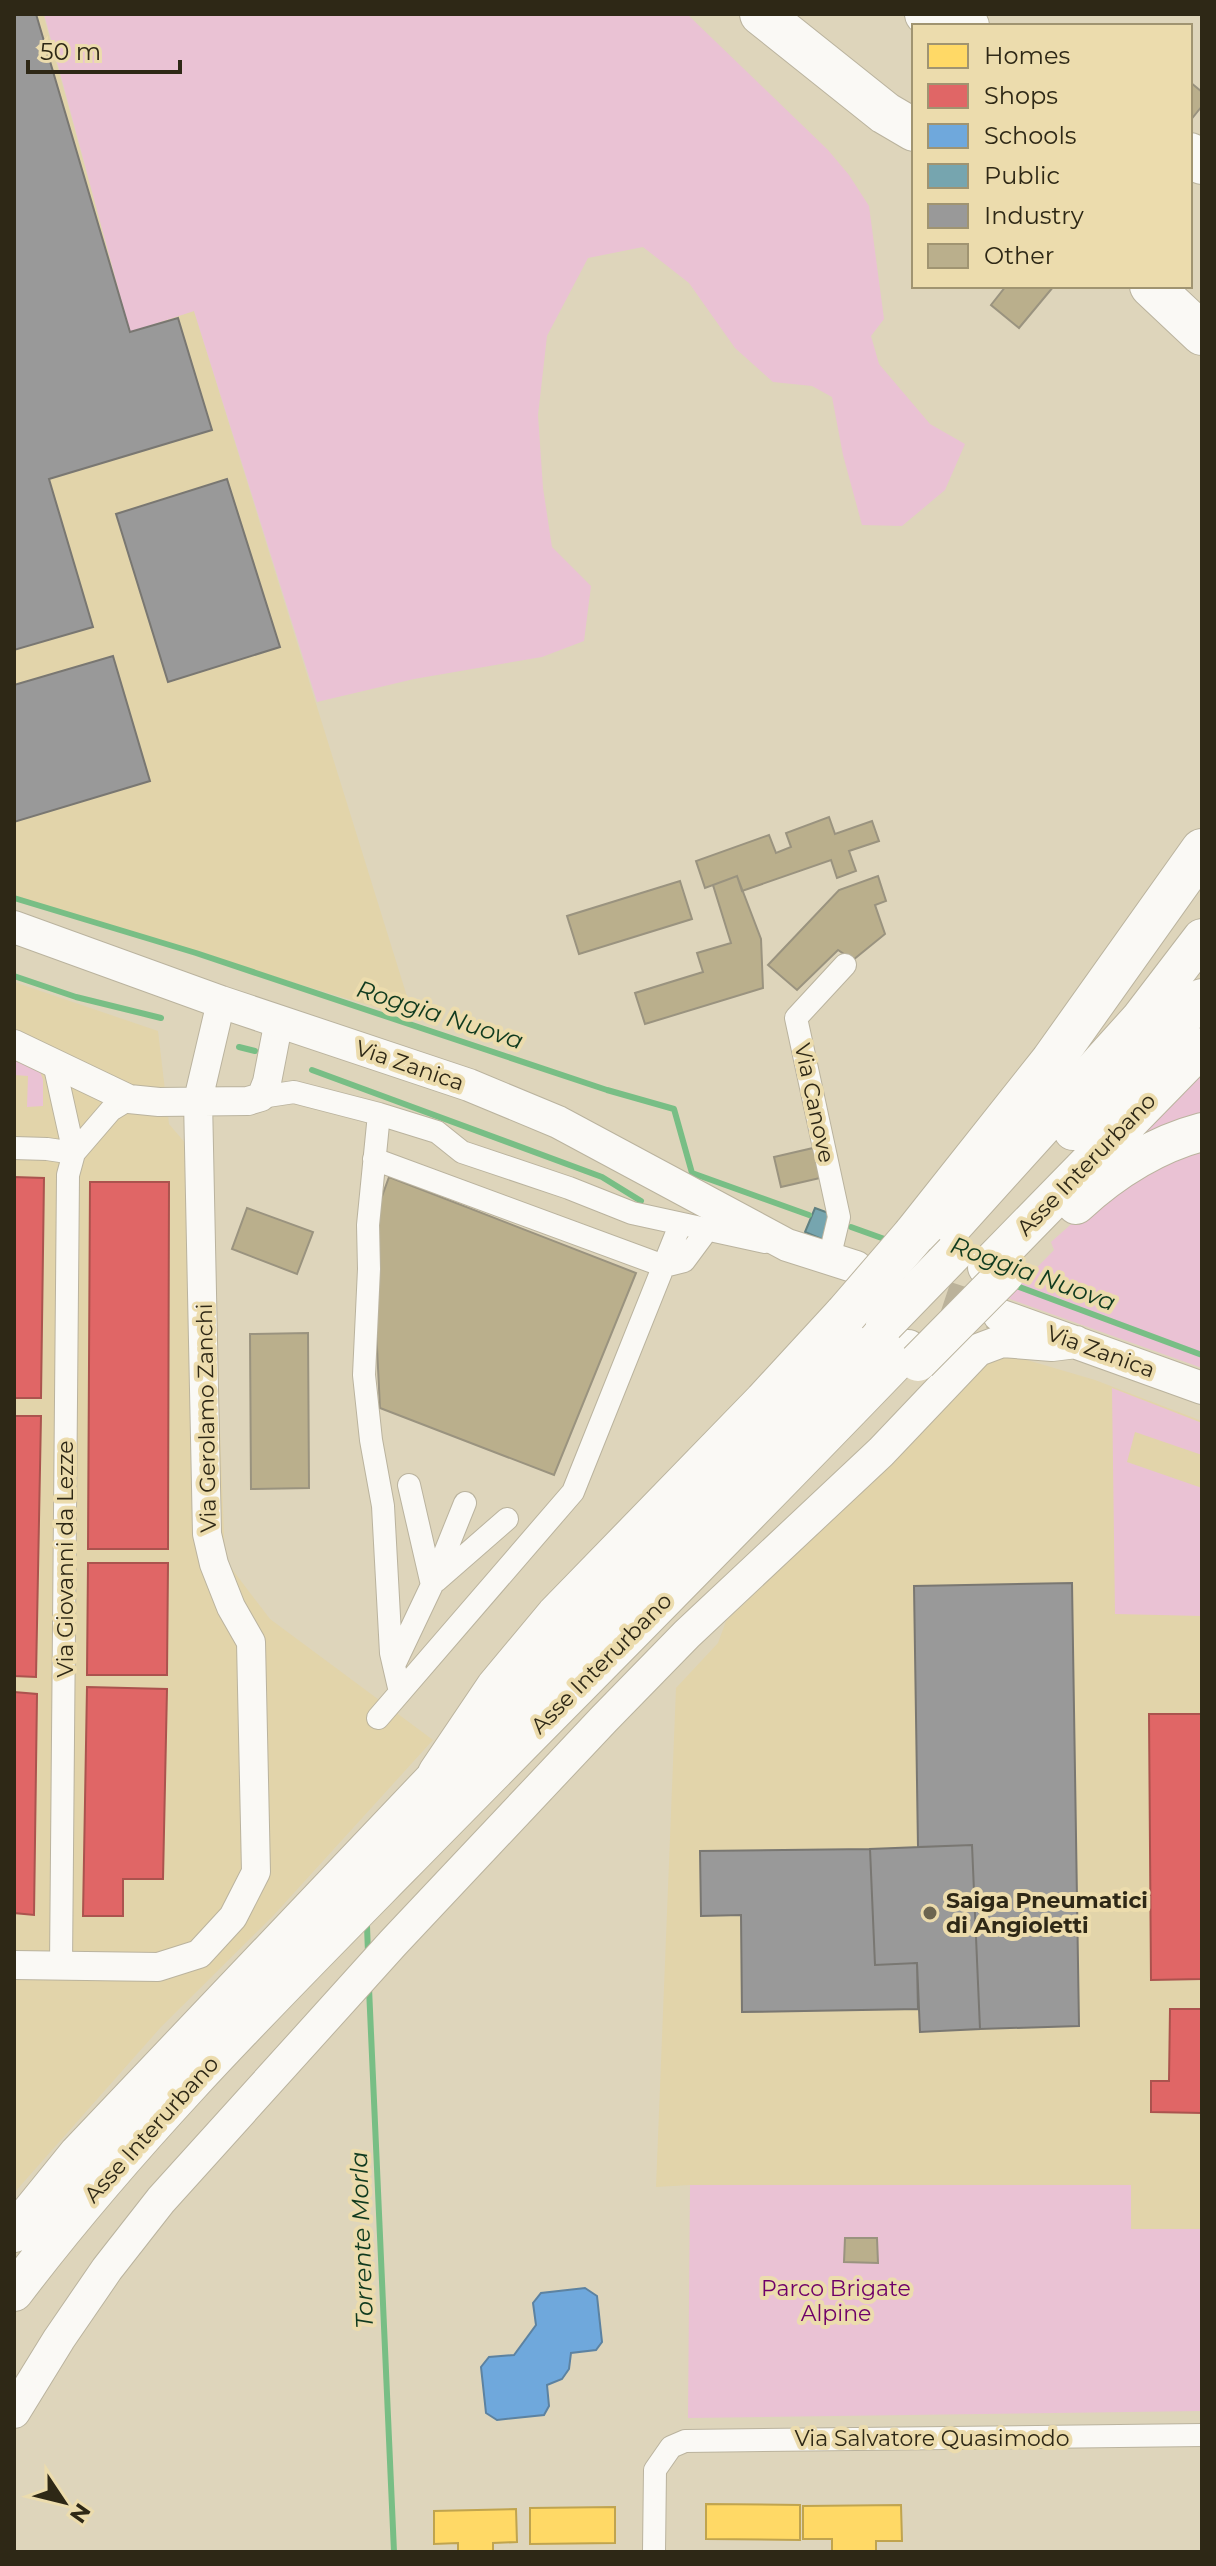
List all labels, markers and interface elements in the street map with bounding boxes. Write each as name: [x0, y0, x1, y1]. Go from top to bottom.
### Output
scale bar: [28, 24, 180, 74]
legend: [912, 24, 1192, 288]
text: 50 m: [40, 37, 101, 66]
text: Homes: [984, 41, 1070, 70]
text: Shops: [984, 81, 1058, 110]
text: Schools: [984, 121, 1077, 150]
text: Public: [984, 161, 1060, 190]
text: Industry: [984, 201, 1084, 230]
text: Other: [984, 241, 1054, 270]
water label: Roggia Nuova: [353, 974, 527, 1055]
street label: Via Zanica: [352, 1034, 468, 1097]
street label: Via Canove: [789, 1041, 840, 1165]
street label: Asse Interurbano: [1011, 1087, 1161, 1241]
water label: Roggia Nuova: [947, 1230, 1120, 1317]
street label: Via Gerolamo Zanchi: [191, 1303, 222, 1533]
street label: Via Zanica: [1043, 1319, 1159, 1383]
street label: Via Giovanni da Lezze: [52, 1440, 79, 1678]
street label: Asse Interurbano: [525, 1587, 677, 1739]
place label: Saiga Pneumatici di Angioletti: [946, 1887, 1148, 1939]
marker: Saiga Pneumatici di Angioletti: [921, 1904, 939, 1922]
street label: Asse Interurbano: [78, 2050, 224, 2208]
water label: Torrente Morla: [344, 2151, 379, 2329]
park label: Parco Brigate Alpine: [761, 2275, 911, 2327]
street label: Via Salvatore Quasimodo: [794, 2425, 1070, 2452]
north arrow: [24, 2462, 104, 2542]
text: N: [64, 2498, 96, 2528]

